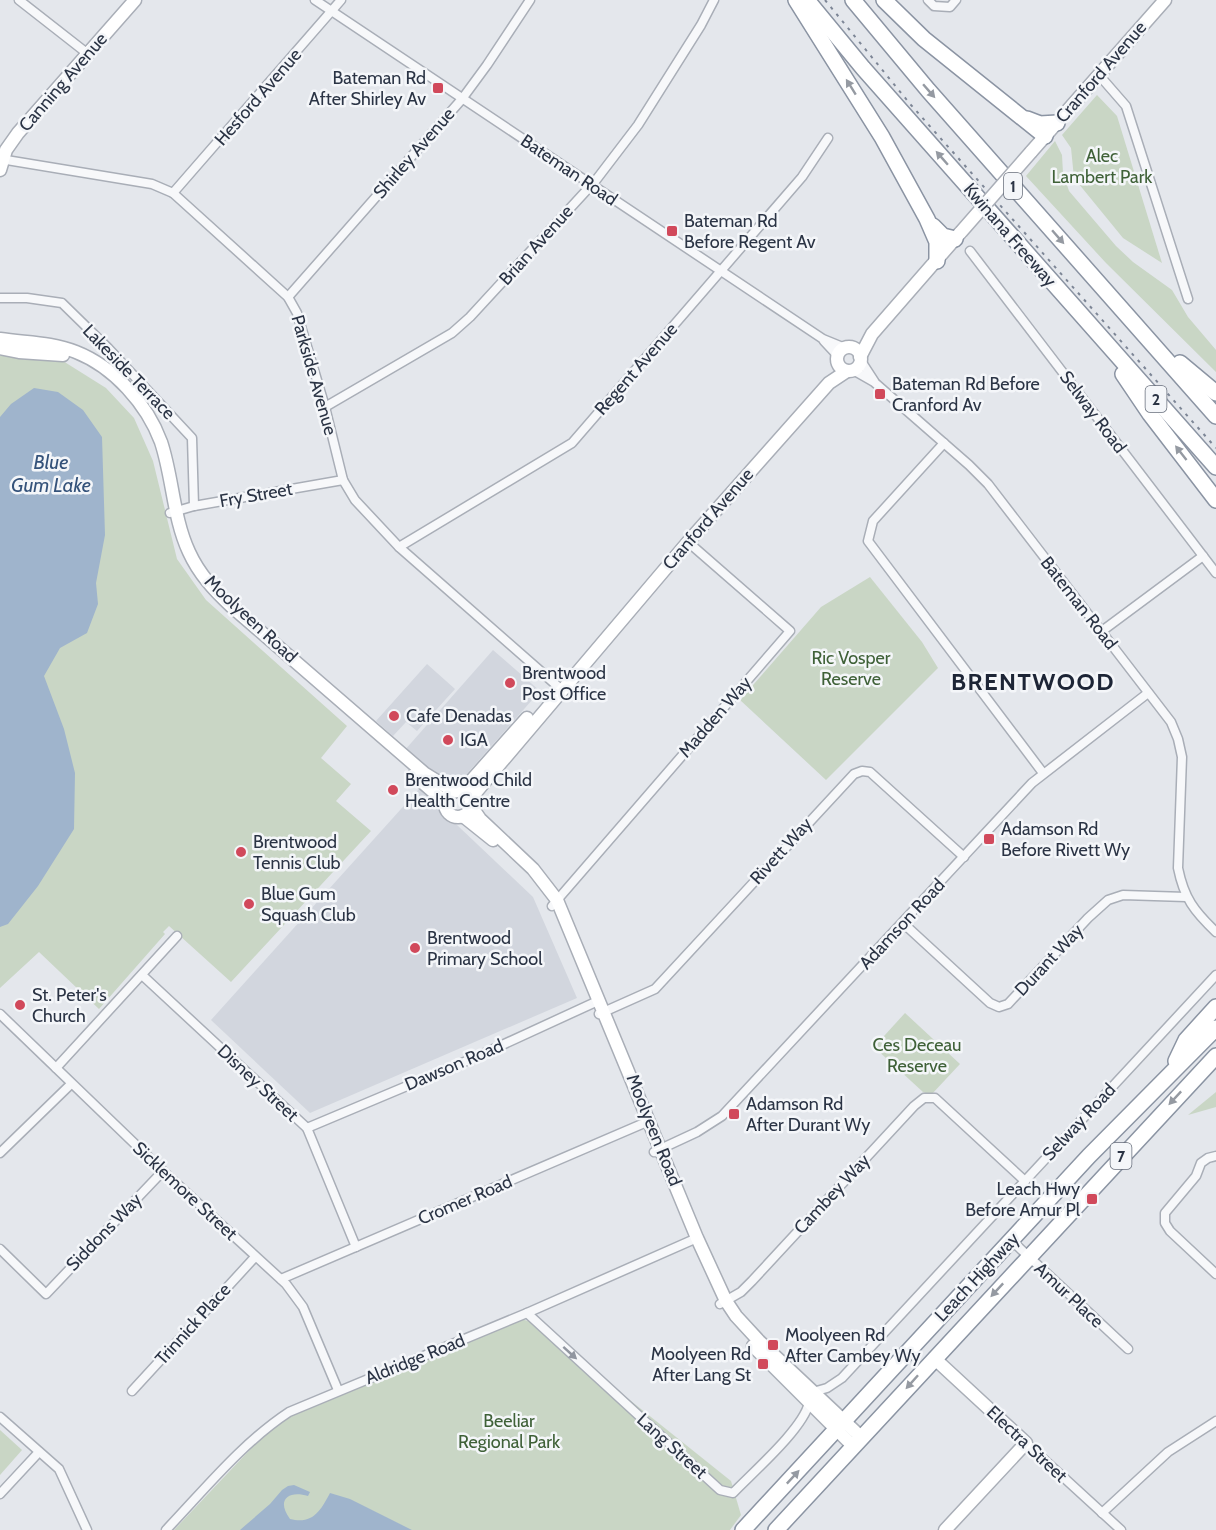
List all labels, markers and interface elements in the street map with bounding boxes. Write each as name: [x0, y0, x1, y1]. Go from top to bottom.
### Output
street label: Cranford Avenue: [1051, 17, 1151, 127]
street label: Canning Avenue: [14, 28, 112, 136]
street label: Hesford Avenue: [210, 44, 306, 150]
place label: Bateman Rd After Shirley Av: [309, 67, 426, 110]
one-way arrow: [846, 79, 857, 95]
marker: Bateman Rd After Shirley Av: [431, 81, 445, 95]
one-way arrow: [922, 83, 935, 98]
street label: Shirley Avenue: [369, 103, 459, 203]
street label: Bateman Road: [516, 130, 622, 210]
park label: Alec Lambert Park: [1052, 145, 1153, 188]
one-way arrow: [936, 151, 949, 166]
road number: 1: [1004, 173, 1022, 199]
street label: Kwinana Freeway: [959, 179, 1061, 291]
street label: Brian Avenue: [494, 200, 578, 290]
place label: Bateman Rd Before Regent Av: [684, 210, 816, 253]
marker: Bateman Rd Before Regent Av: [665, 224, 679, 238]
one-way arrow: [1051, 229, 1064, 244]
street label: Parkside Avenue: [286, 312, 342, 438]
street label: Regent Avenue: [590, 318, 682, 420]
street label: Lakeside Terrace: [78, 320, 180, 424]
street label: Selway Road: [1055, 367, 1131, 457]
place label: Bateman Rd Before Cranford Av: [892, 373, 1040, 416]
road number: 2: [1146, 386, 1166, 412]
marker: Bateman Rd Before Cranford Av: [873, 387, 887, 401]
one-way arrow: [1175, 446, 1187, 461]
water label: Blue Gum Lake: [11, 450, 91, 497]
street label: Cranford Avenue: [658, 464, 758, 574]
street label: Fry Street: [218, 478, 294, 512]
street label: Bateman Road: [1036, 552, 1122, 654]
street label: Moolyeen Road: [200, 570, 302, 668]
park label: Ric Vosper Reserve: [812, 647, 891, 690]
place label: Brentwood Post Office: [522, 662, 606, 705]
district label: BRENTWOOD: [951, 667, 1115, 696]
street label: Madden Way: [674, 672, 756, 762]
marker: Brentwood Post Office: [503, 676, 517, 690]
place label: Cafe Denadas: [406, 705, 512, 727]
marker: Cafe Denadas: [387, 709, 401, 723]
place label: IGA: [460, 729, 488, 751]
marker: IGA: [441, 733, 455, 747]
place label: Brentwood Child Health Centre: [405, 769, 532, 812]
marker: Brentwood Child Health Centre: [386, 783, 400, 797]
street label: Rivett Way: [745, 813, 817, 889]
place label: Adamson Rd Before Rivett Wy: [1001, 818, 1130, 861]
place label: Brentwood Tennis Club: [253, 831, 341, 874]
marker: Adamson Rd Before Rivett Wy: [982, 832, 996, 846]
marker: Brentwood Tennis Club: [234, 845, 248, 859]
street label: Adamson Road: [854, 874, 950, 974]
place label: Blue Gum Squash Club: [261, 883, 356, 926]
marker: Blue Gum Squash Club: [242, 897, 256, 911]
street label: Durant Way: [1010, 919, 1088, 1001]
place label: Brentwood Primary School: [427, 927, 543, 970]
marker: Brentwood Primary School: [408, 941, 422, 955]
place label: St. Peter's Church: [32, 984, 107, 1027]
marker: St. Peter's Church: [13, 998, 27, 1012]
street label: Dawson Road: [401, 1034, 507, 1096]
park label: Ces Deceau Reserve: [872, 1034, 962, 1077]
street label: Disney Street: [213, 1040, 303, 1126]
street label: Moolyeen Road: [622, 1071, 686, 1189]
street label: Selway Road: [1038, 1079, 1120, 1165]
one-way arrow: [1169, 1091, 1183, 1105]
place label: Adamson Rd After Durant Wy: [746, 1093, 870, 1136]
marker: Adamson Rd After Durant Wy: [727, 1107, 741, 1121]
street label: Sicklemore Street: [128, 1137, 242, 1245]
road number: 7: [1110, 1143, 1132, 1169]
street label: Cambey Way: [789, 1149, 875, 1239]
street label: Cromer Road: [415, 1170, 515, 1230]
place label: Leach Hwy Before Amur Pl: [965, 1178, 1081, 1221]
street label: Siddons Way: [62, 1189, 146, 1275]
marker: Leach Hwy Before Amur Pl: [1085, 1192, 1099, 1206]
street label: Leach Highway: [930, 1228, 1024, 1326]
street label: Amur Place: [1030, 1257, 1108, 1333]
street label: Trinnick Place: [151, 1279, 235, 1369]
one-way arrow: [990, 1283, 1004, 1298]
place label: Moolyeen Rd After Cambey Wy: [785, 1324, 920, 1367]
street label: Aldridge Road: [362, 1329, 468, 1389]
marker: Moolyeen Rd After Cambey Wy: [766, 1338, 780, 1352]
place label: Moolyeen Rd After Lang St: [651, 1343, 751, 1386]
one-way arrow: [562, 1346, 577, 1359]
marker: Moolyeen Rd After Lang St: [756, 1357, 770, 1371]
one-way arrow: [906, 1374, 919, 1389]
street label: Electra Street: [982, 1401, 1072, 1487]
street label: Lang Street: [632, 1409, 712, 1483]
park label: Beeliar Regional Park: [458, 1410, 561, 1453]
one-way arrow: [786, 1469, 800, 1484]

